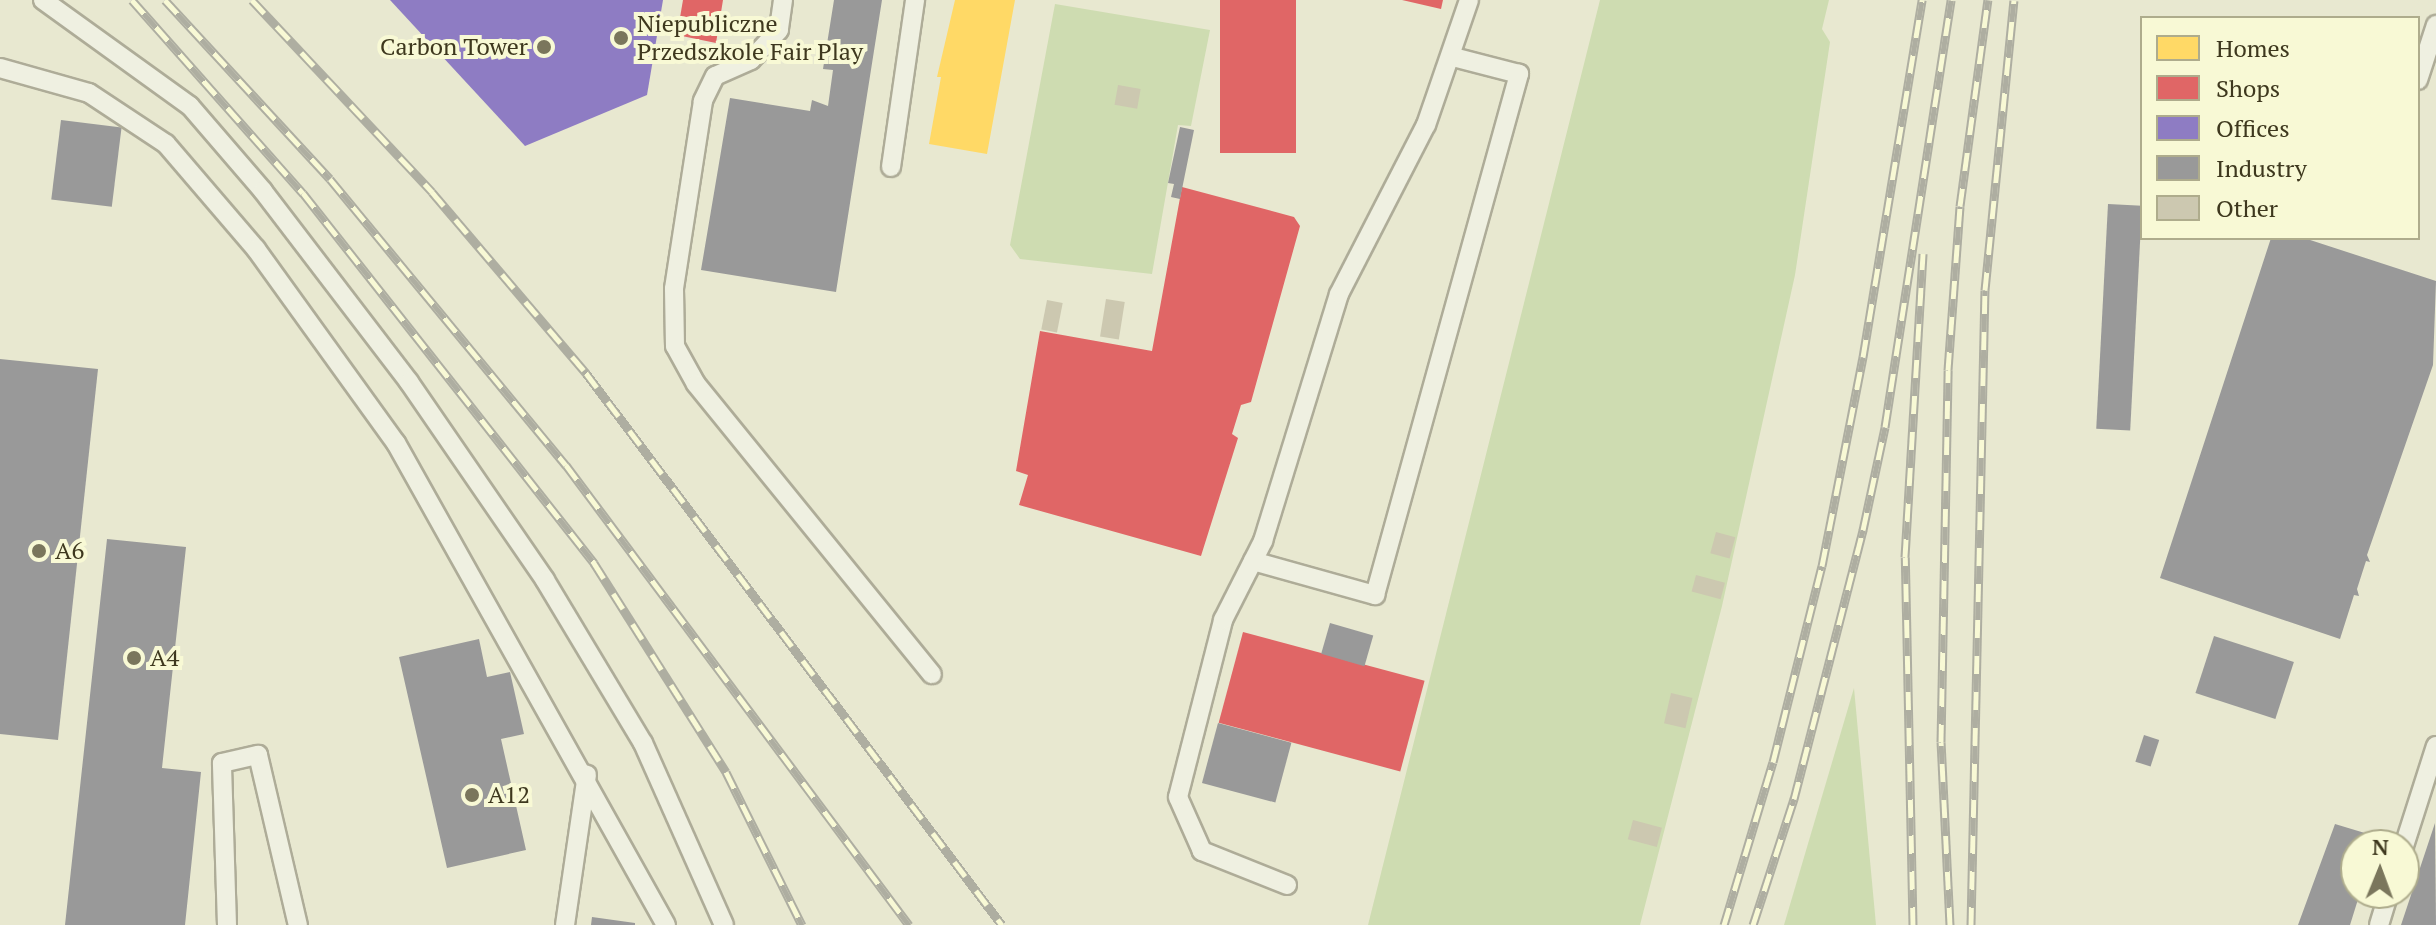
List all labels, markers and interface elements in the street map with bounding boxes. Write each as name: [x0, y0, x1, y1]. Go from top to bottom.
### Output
place label: Niepubliczne Przedszkole Fair Play: [637, 10, 863, 66]
legend: [2140, 16, 2420, 240]
marker: Niepubliczne Przedszkole Fair Play: [612, 29, 630, 47]
text: Homes: [2216, 32, 2290, 64]
place label: Carbon Tower: [380, 33, 528, 61]
marker: Carbon Tower: [535, 38, 553, 56]
text: Shops: [2216, 72, 2280, 104]
text: Offices: [2216, 112, 2290, 144]
text: Industry: [2216, 152, 2307, 184]
text: Other: [2216, 192, 2278, 224]
place label: A6: [55, 537, 84, 565]
marker: A6: [30, 542, 48, 560]
place label: A4: [150, 644, 179, 672]
marker: A4: [125, 649, 143, 667]
place label: A12: [488, 781, 530, 809]
marker: A12: [463, 786, 481, 804]
north arrow: [2340, 829, 2420, 909]
text: N: [2372, 832, 2389, 861]

